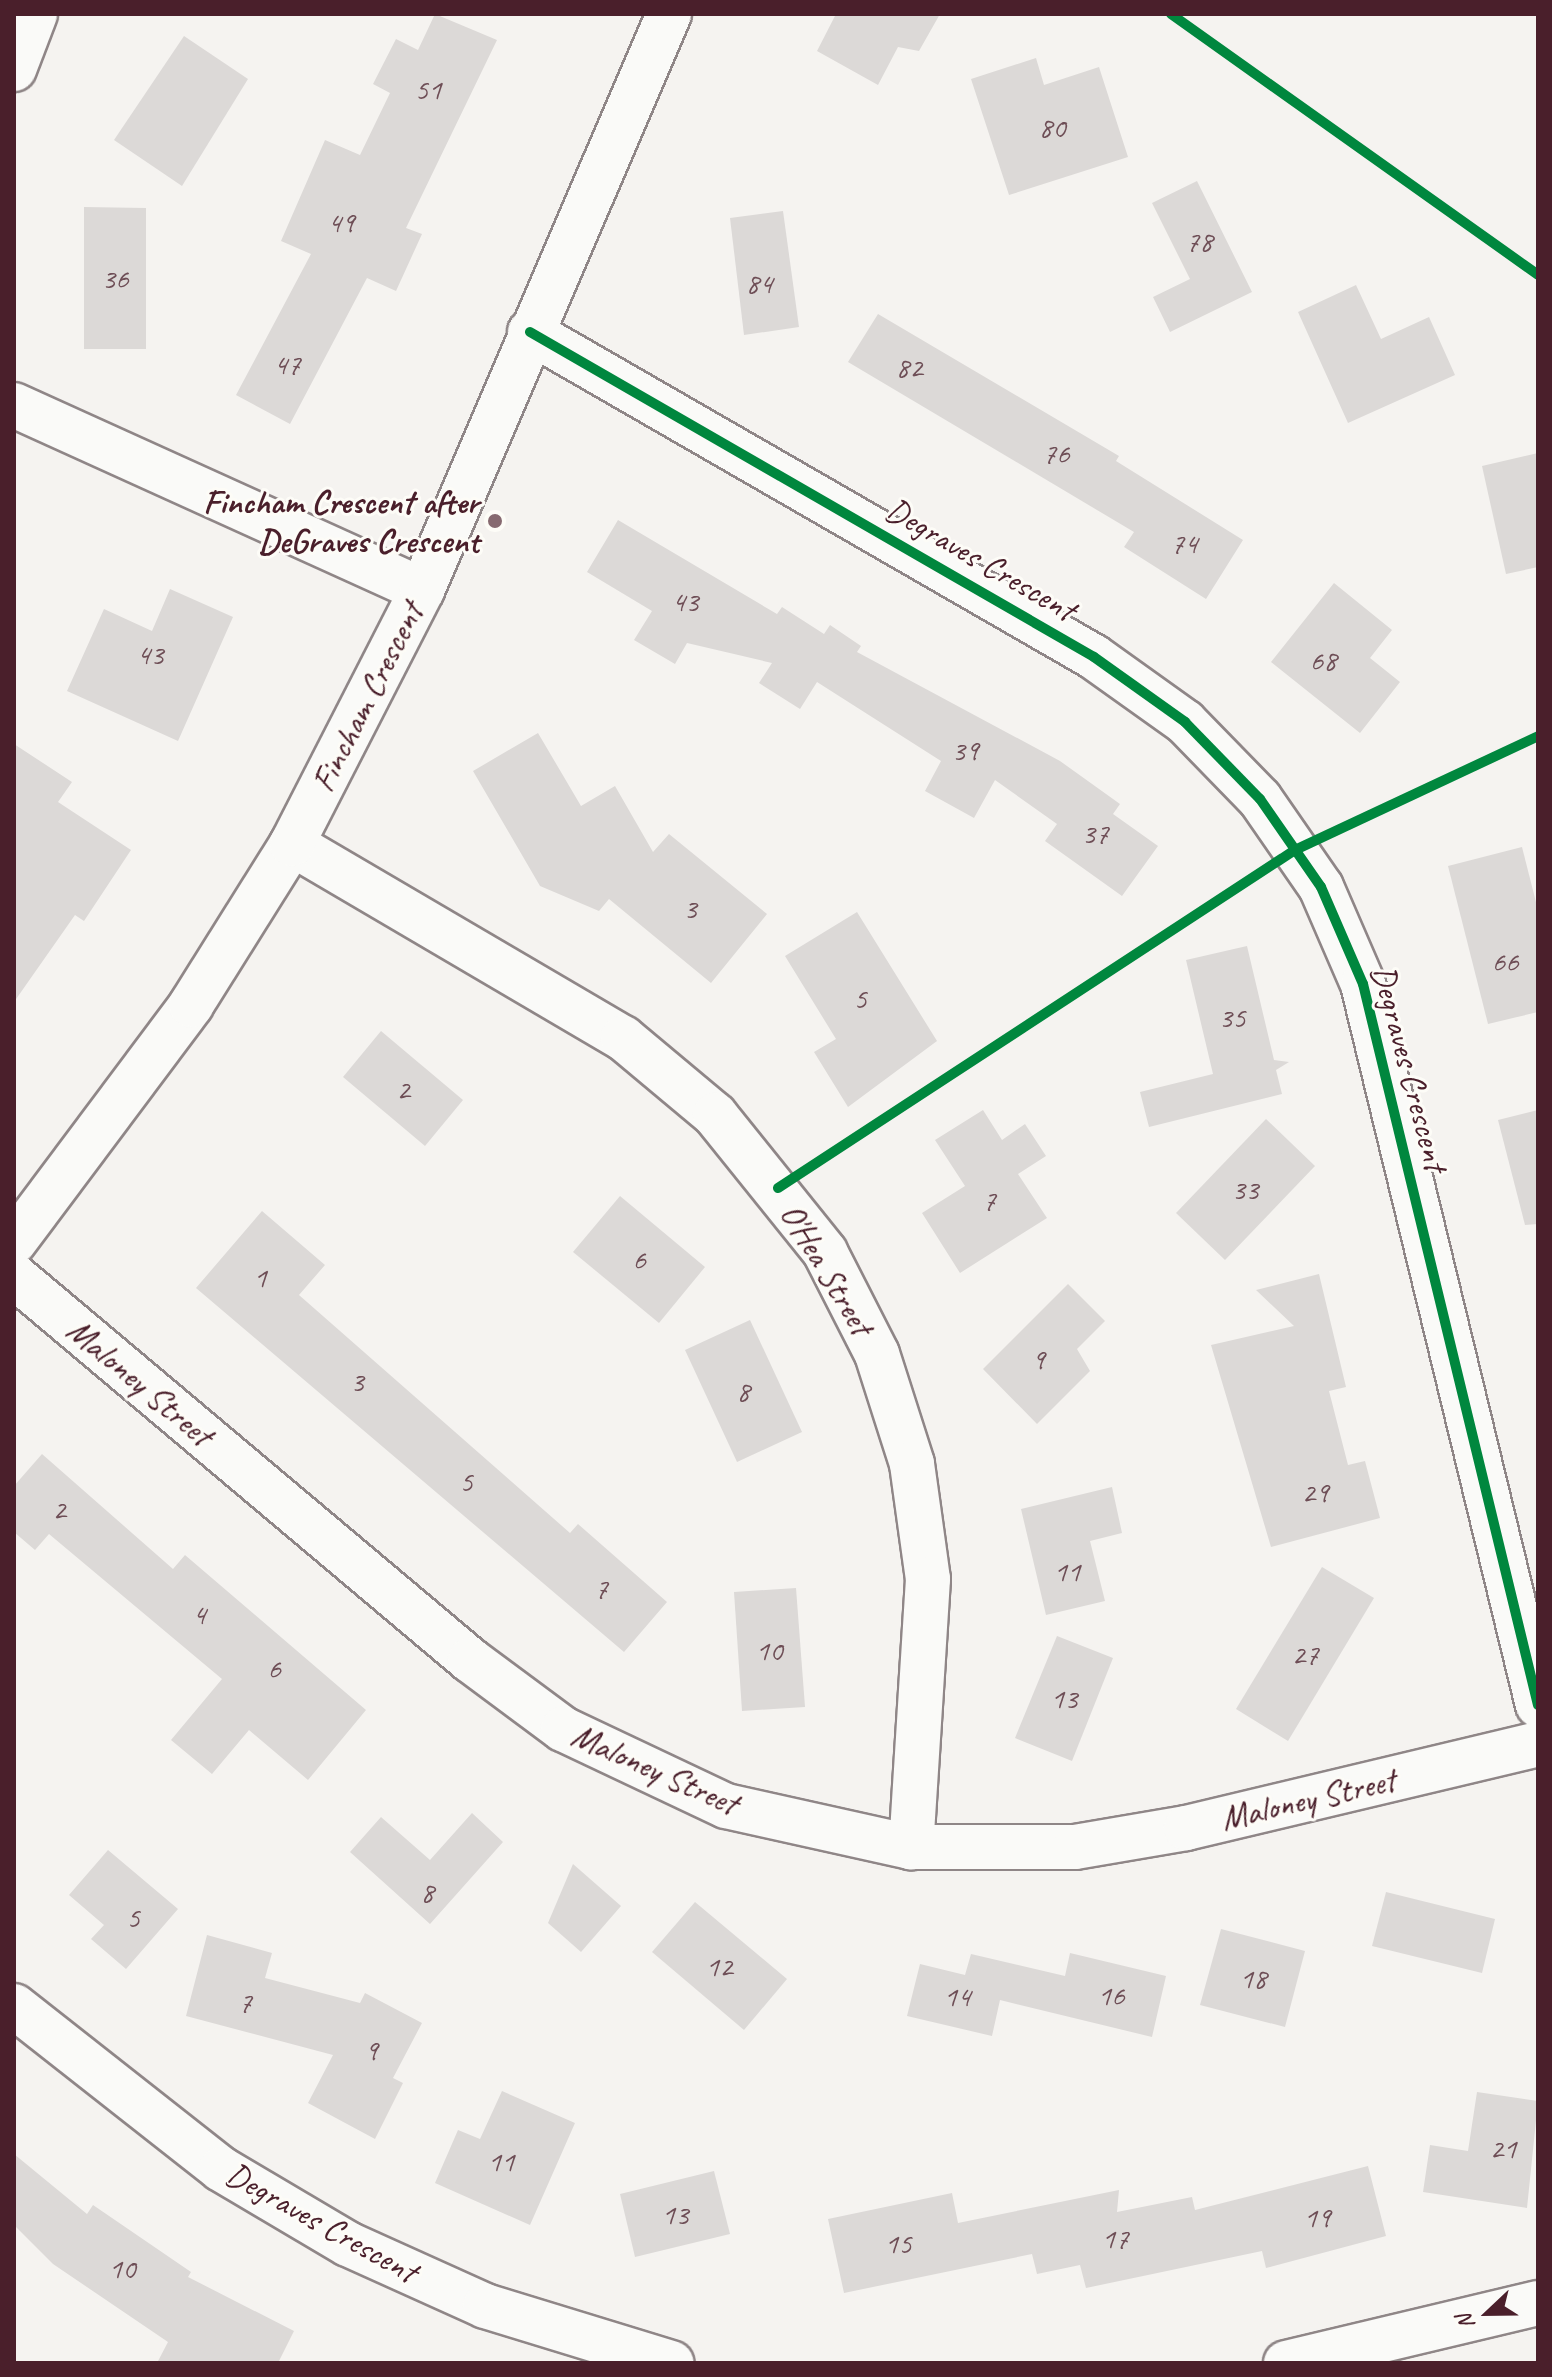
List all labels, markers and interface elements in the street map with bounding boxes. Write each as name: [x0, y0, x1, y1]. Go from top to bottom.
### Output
house number: 51: [415, 71, 441, 107]
house number: 80: [1039, 109, 1065, 145]
house number: 49: [328, 204, 354, 240]
house number: 78: [1186, 223, 1212, 259]
house number: 36: [102, 260, 128, 296]
house number: 84: [746, 265, 772, 301]
house number: 47: [274, 346, 300, 382]
house number: 82: [896, 349, 922, 385]
house number: 76: [1043, 435, 1069, 471]
place label: Fincham Crescent after DeGraves Crescent: [201, 481, 479, 560]
street label: Degraves Crescent: [879, 488, 1083, 630]
marker: Fincham Crescent after DeGraves Crescent: [486, 512, 504, 530]
house number: 74: [1171, 525, 1197, 561]
house number: 43: [672, 583, 698, 619]
street label: Fincham Crescent: [302, 596, 432, 798]
house number: 43: [137, 636, 163, 672]
house number: 68: [1310, 642, 1336, 678]
house number: 39: [952, 732, 978, 768]
house number: 37: [1082, 815, 1108, 851]
house number: 3: [683, 890, 697, 926]
house number: 66: [1492, 943, 1518, 979]
street label: Degraves Crescent: [1363, 960, 1457, 1176]
house number: 5: [853, 980, 867, 1016]
house number: 35: [1219, 999, 1245, 1035]
house number: 2: [396, 1071, 410, 1107]
house number: 33: [1232, 1171, 1258, 1207]
house number: 7: [982, 1182, 996, 1218]
street label: O'Hea Street: [772, 1196, 882, 1342]
house number: 6: [632, 1241, 646, 1277]
house number: 1: [253, 1259, 267, 1295]
street label: Maloney Street: [59, 1309, 221, 1455]
house number: 9: [1031, 1341, 1045, 1377]
house number: 3: [350, 1363, 364, 1399]
house number: 8: [736, 1373, 750, 1409]
house number: 5: [459, 1463, 473, 1499]
house number: 29: [1302, 1474, 1328, 1510]
house number: 2: [52, 1491, 66, 1527]
house number: 11: [1054, 1553, 1080, 1589]
house number: 7: [594, 1570, 608, 1606]
house number: 4: [192, 1596, 206, 1632]
house number: 10: [756, 1632, 782, 1668]
house number: 27: [1292, 1636, 1318, 1672]
house number: 6: [267, 1650, 281, 1686]
house number: 13: [1051, 1680, 1077, 1716]
street label: Maloney Street: [566, 1714, 744, 1824]
street label: Maloney Street: [1217, 1759, 1399, 1839]
house number: 8: [420, 1874, 434, 1910]
house number: 5: [126, 1899, 140, 1935]
house number: 12: [706, 1948, 732, 1984]
house number: 18: [1240, 1960, 1266, 1996]
house number: 16: [1098, 1977, 1124, 2013]
house number: 14: [944, 1978, 970, 2014]
house number: 7: [238, 1984, 252, 2020]
house number: 9: [364, 2032, 378, 2068]
house number: 21: [1490, 2130, 1516, 2166]
house number: 11: [488, 2143, 514, 2179]
street label: Degraves Crescent: [219, 2153, 425, 2291]
house number: 13: [662, 2196, 688, 2232]
house number: 19: [1304, 2199, 1330, 2235]
house number: 17: [1102, 2220, 1128, 2256]
house number: 15: [885, 2225, 911, 2261]
house number: 10: [109, 2250, 135, 2286]
north arrow: [1448, 2273, 1528, 2353]
text: N: [1450, 2310, 1481, 2334]

